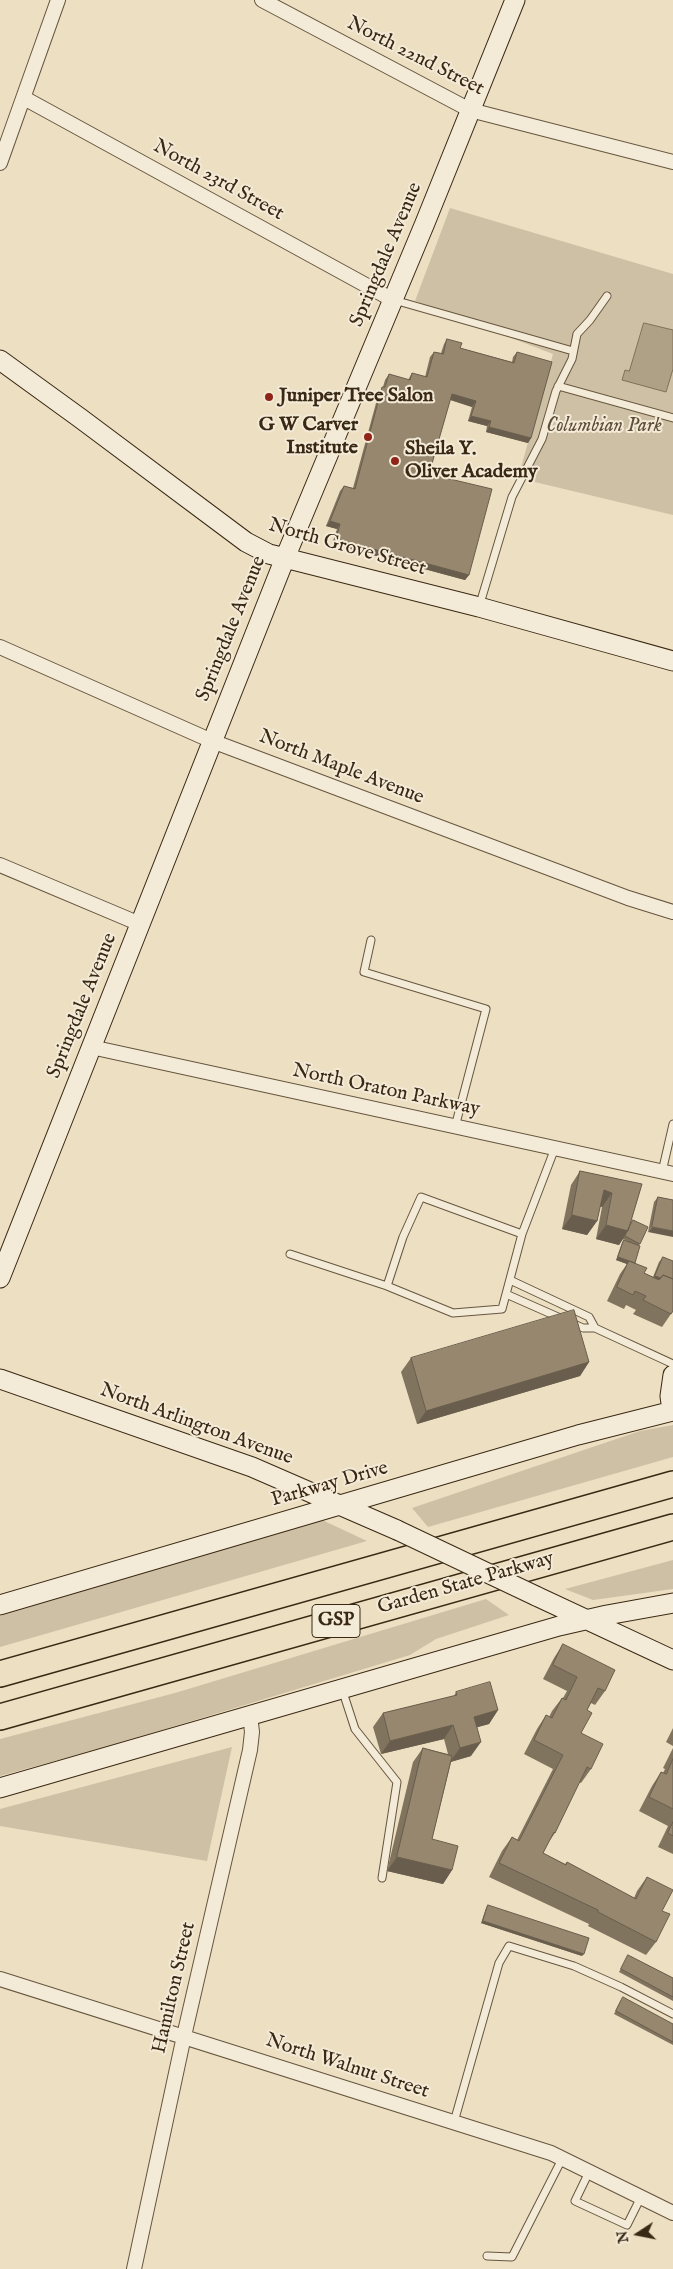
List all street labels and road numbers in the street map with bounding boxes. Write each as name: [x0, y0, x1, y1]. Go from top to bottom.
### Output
street label: North 22nd Street: [342, 12, 488, 102]
street label: North 23rd Street: [149, 135, 287, 227]
street label: Springdale Avenue: [346, 179, 428, 331]
street label: North Grove Street: [266, 514, 428, 582]
street label: Springdale Avenue: [192, 553, 272, 705]
street label: North Maple Avenue: [255, 725, 427, 811]
street label: Springdale Avenue: [43, 930, 123, 1082]
street label: North Oraton Parkway: [290, 1059, 482, 1123]
street label: North Arlington Avenue: [96, 1379, 296, 1471]
street label: Parkway Drive: [269, 1457, 391, 1513]
street label: Garden State Parkway: [375, 1547, 557, 1621]
road number: GSP: [312, 1604, 360, 1638]
street label: Hamilton Street: [148, 1920, 202, 2056]
street label: North Walnut Street: [262, 2029, 432, 2105]

